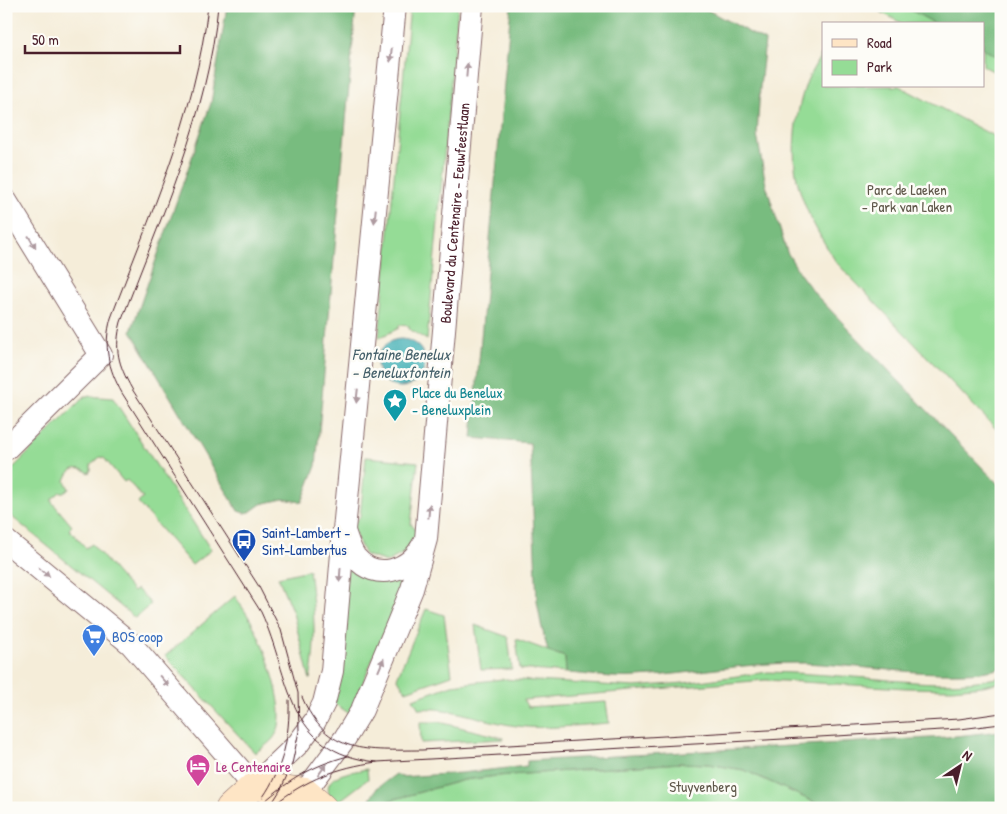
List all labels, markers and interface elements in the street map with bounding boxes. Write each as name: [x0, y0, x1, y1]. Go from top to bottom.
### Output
scale bar: [25, 22, 180, 54]
legend: [822, 22, 984, 88]
text: 50 m: [32, 29, 59, 50]
text: Road: [867, 32, 892, 53]
one-way arrow: [386, 47, 394, 63]
text: Park: [867, 56, 892, 77]
one-way arrow: [463, 62, 471, 78]
street label: Boulevard du Centenaire - Eeuwfeestlaan: [434, 102, 474, 324]
park label: Parc de Laeken - Park van Laken: [862, 179, 953, 217]
one-way arrow: [370, 209, 378, 225]
one-way arrow: [27, 236, 36, 249]
water label: Fontaine Benelux - Beneluxfontein: [352, 343, 452, 383]
place label: Place du Benelux - Beneluxplein: [412, 382, 503, 420]
one-way arrow: [353, 388, 361, 404]
place icon: Place du Benelux - Beneluxplein: [382, 388, 408, 422]
one-way arrow: [425, 502, 433, 518]
place label: Saint-Lambert - Sint-Lambertus: [262, 522, 350, 560]
bus stop icon: Saint-Lambert - Sint-Lambertus: [231, 528, 257, 562]
one-way arrow: [37, 566, 50, 577]
one-way arrow: [336, 567, 344, 583]
supermarket icon: BOS coop: [81, 623, 107, 657]
place label: BOS coop: [112, 626, 163, 647]
one-way arrow: [377, 657, 385, 672]
one-way arrow: [158, 674, 169, 687]
north arrow: [934, 742, 984, 792]
text: N: [959, 745, 977, 765]
hotel icon: Le Centenaire: [185, 753, 211, 787]
place label: Le Centenaire: [216, 756, 291, 777]
one-way arrow: [316, 764, 327, 777]
park label: Stuyvenberg: [669, 776, 737, 797]

